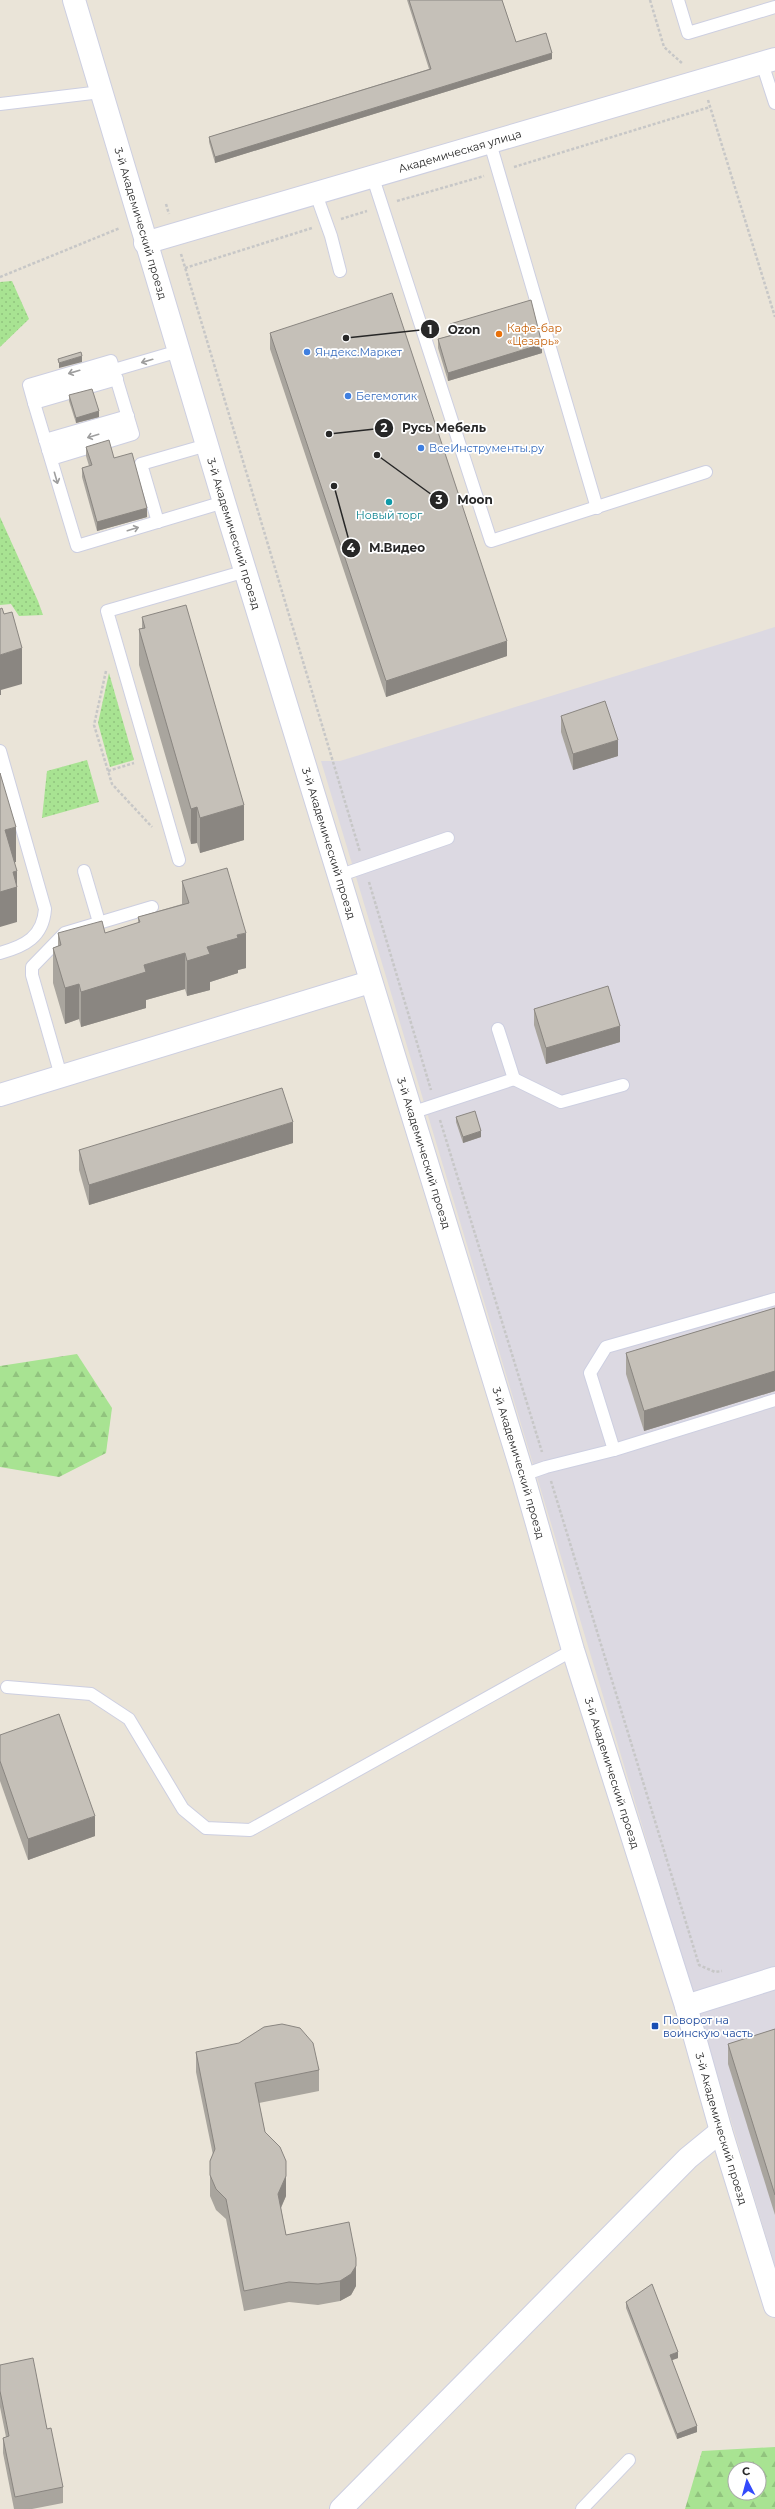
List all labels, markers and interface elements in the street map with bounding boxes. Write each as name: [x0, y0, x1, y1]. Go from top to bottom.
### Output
street label: Академическая улица: [397, 126, 523, 176]
street label: 3-й Академический проезд: [111, 146, 170, 301]
callout: Ozon: [420, 317, 488, 341]
place label: Кафе-бар «Цезарь»: [507, 321, 562, 348]
text: 1: [428, 322, 432, 337]
text: Ozon: [448, 322, 480, 337]
marker: Кафе-бар «Цезарь»: [494, 329, 504, 339]
place label: Яндекс.Маркет: [315, 345, 403, 359]
marker: Яндекс.Маркет: [302, 347, 312, 357]
one-way arrow: [140, 357, 153, 365]
one-way arrow: [68, 369, 81, 376]
place label: Бегемотик: [356, 389, 418, 403]
marker: Бегемотик: [343, 391, 353, 401]
callout: Русь Мебель: [374, 416, 494, 440]
text: 2: [380, 420, 388, 435]
text: Русь Мебель: [402, 420, 486, 435]
one-way arrow: [87, 433, 100, 440]
place label: ВсеИнструменты.ру: [429, 441, 545, 455]
marker: ВсеИнструменты.ру: [416, 443, 426, 453]
street label: 3-й Академический проезд: [204, 456, 264, 611]
one-way arrow: [53, 471, 61, 484]
callout: Moon: [429, 488, 500, 512]
text: 3: [434, 492, 443, 507]
text: Moon: [457, 492, 493, 507]
marker: Новый торг: [384, 497, 394, 507]
place label: Новый торг: [356, 508, 423, 522]
one-way arrow: [127, 525, 140, 532]
callout: М.Видео: [341, 536, 433, 560]
text: 4: [347, 540, 356, 555]
text: М.Видео: [369, 540, 425, 555]
street label: 3-й Академический проезд: [299, 766, 359, 921]
street label: 3-й Академический проезд: [394, 1075, 454, 1231]
street label: 3-й Академический проезд: [489, 1385, 548, 1541]
street label: 3-й Академический проезд: [582, 1696, 643, 1850]
place label: Поворот на воинскую часть: [663, 2013, 753, 2040]
marker: Поворот на воинскую часть: [650, 2021, 660, 2031]
street label: 3-й Академический проезд: [692, 2051, 750, 2206]
north arrow: [727, 2461, 767, 2501]
text: С: [741, 2464, 751, 2478]

